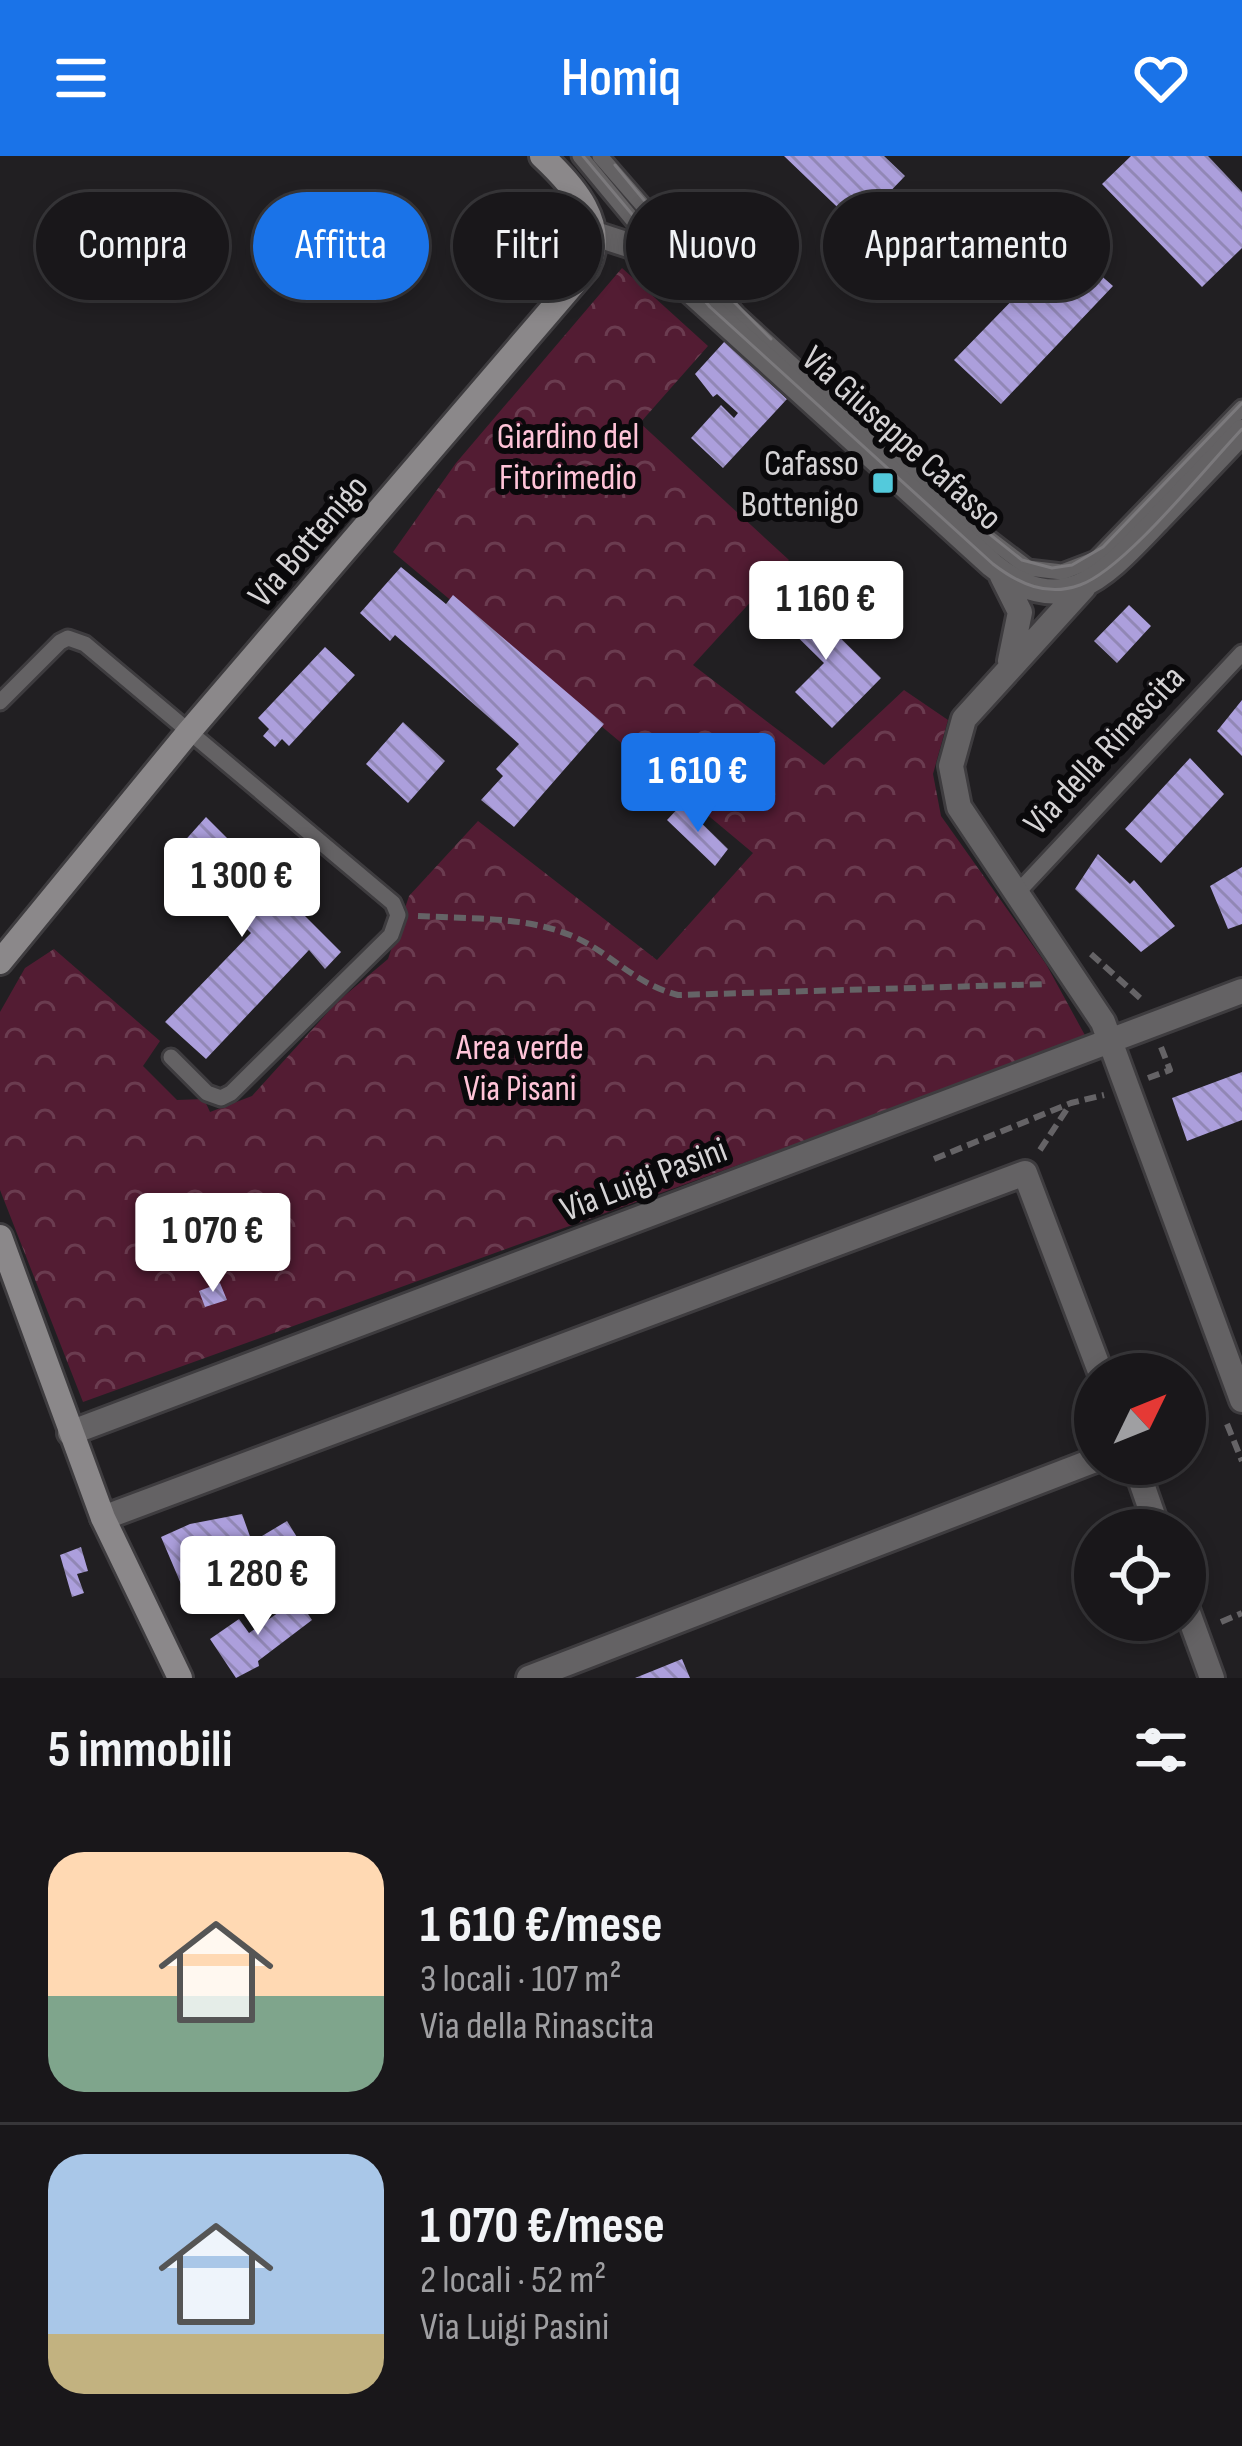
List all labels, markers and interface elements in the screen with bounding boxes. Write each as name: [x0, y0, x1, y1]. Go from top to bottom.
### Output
icon: menu: [48, 45, 114, 111]
icon: heart: [1128, 45, 1194, 111]
text: Homiq: [561, 46, 681, 111]
chip: Compra: [36, 192, 229, 300]
chip: Affitta: [253, 192, 429, 300]
chip: Filtri: [453, 192, 602, 300]
chip: Nuovo: [626, 192, 799, 300]
chip: Appartamento: [823, 192, 1110, 300]
street label: Via Giuseppe Cafasso: [792, 338, 1010, 540]
park label: Giardino del Fitorimedio: [497, 416, 639, 500]
place label: Cafasso Bottenigo: [741, 443, 859, 527]
street label: Via Bottenigo: [240, 467, 378, 616]
marker: Cafasso Bottenigo: [870, 470, 896, 496]
pin: 1 160 €: [715, 561, 937, 663]
text: 1 160 €: [776, 576, 876, 623]
street label: Via della Rinascita: [1015, 657, 1194, 844]
pin: 1 610 €: [587, 733, 809, 835]
text: 1 610 €: [648, 748, 748, 795]
pin: 1 300 €: [131, 838, 353, 940]
text: 1 300 €: [191, 853, 293, 900]
park label: Area verde Via Pisani: [455, 1027, 584, 1111]
street label: Via Luigi Pasini: [555, 1129, 733, 1232]
pin: 1 070 €: [102, 1193, 324, 1295]
text: 1 070 €: [162, 1208, 264, 1255]
north arrow: [1074, 1353, 1206, 1485]
map controls: [1074, 1353, 1206, 1641]
button: locate: [1074, 1509, 1206, 1641]
pin: 1 280 €: [147, 1536, 369, 1638]
text: 1 280 €: [207, 1551, 309, 1598]
icon: filters: [1128, 1717, 1194, 1783]
text: 5 immobili: [48, 1720, 232, 1781]
text: 1 610 €/mese: [420, 1895, 663, 1956]
icon: home: [144, 1900, 288, 2044]
text: 3 locali · 107 m²: [420, 1956, 622, 2003]
text: Via della Rinascita: [420, 2003, 654, 2050]
text: 1 070 €/mese: [420, 2196, 665, 2257]
icon: home: [144, 2202, 288, 2346]
text: 2 locali · 52 m²: [420, 2257, 606, 2304]
text: Via Luigi Pasini: [420, 2304, 609, 2351]

